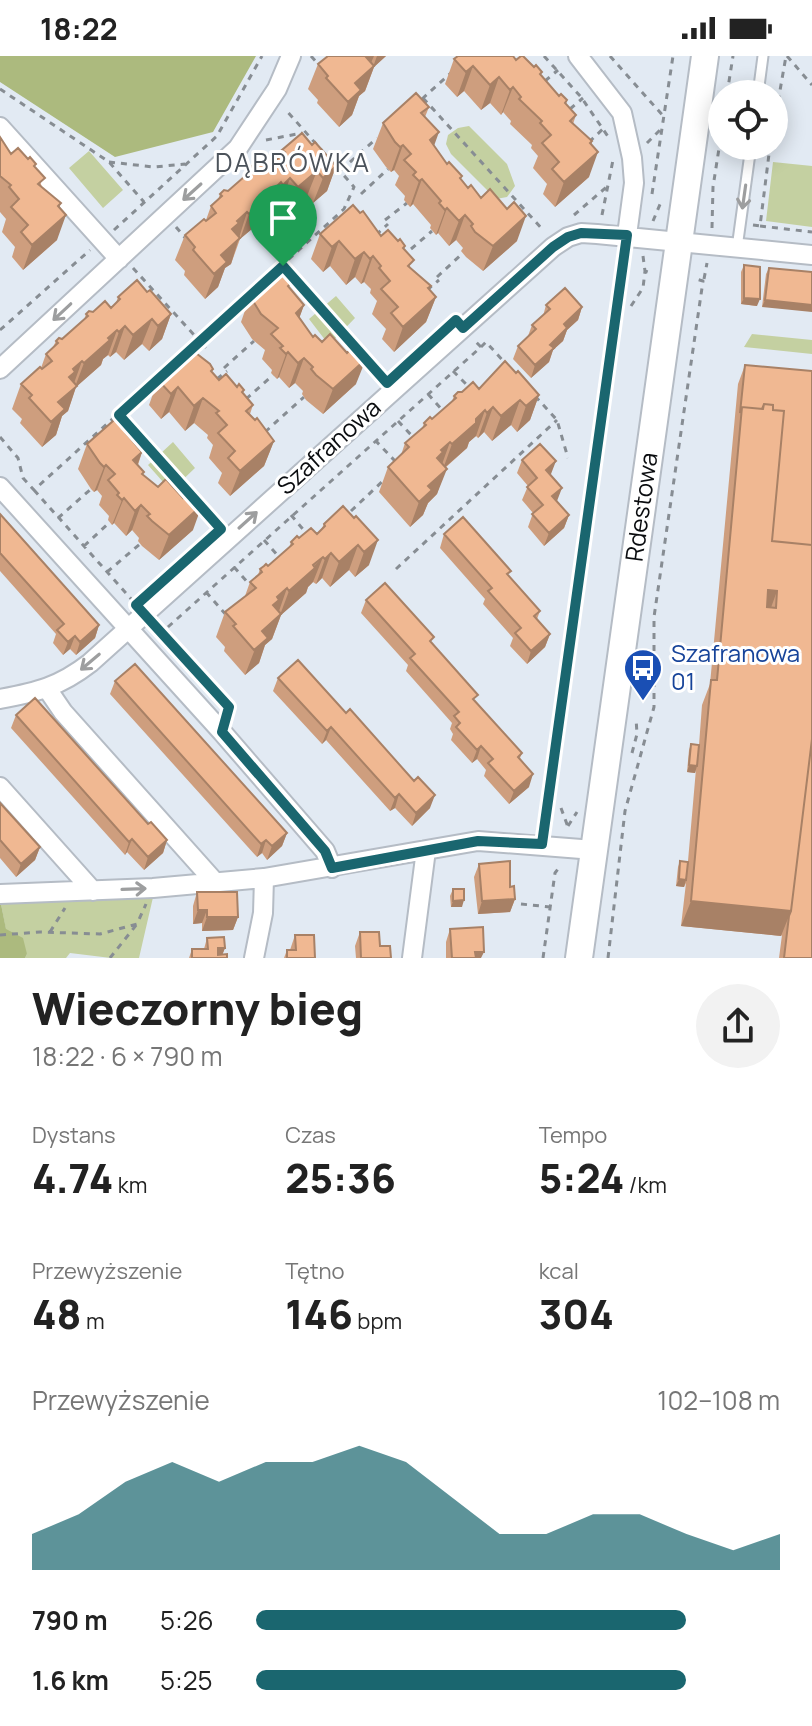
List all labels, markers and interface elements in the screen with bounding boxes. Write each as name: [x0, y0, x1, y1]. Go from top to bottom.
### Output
text: 18:22: [40, 8, 118, 49]
map controls: [708, 80, 788, 160]
button: locate: [708, 80, 788, 160]
district label: DĄBRÓWKA: [215, 144, 371, 180]
one-way arrow: [182, 182, 202, 200]
pin: [249, 184, 317, 266]
one-way arrow: [736, 184, 751, 209]
icon: arrive: [261, 196, 305, 240]
one-way arrow: [52, 302, 72, 321]
street label: Szafranowa: [269, 390, 387, 501]
street label: Rdestowa: [617, 450, 664, 563]
one-way arrow: [238, 512, 258, 530]
place label: Szafranowa 01: [671, 636, 800, 697]
bus stop icon: Szafranowa 01: [622, 647, 664, 702]
one-way arrow: [80, 653, 101, 671]
one-way arrow: [120, 881, 147, 896]
text: Wieczorny bieg: [32, 978, 363, 1038]
button: share: [696, 984, 780, 1068]
text: 18:22 · 6 × 790 m: [32, 1038, 222, 1074]
text: Dystans: [32, 1120, 116, 1150]
text: Czas: [285, 1120, 336, 1150]
text: Tempo: [539, 1120, 607, 1150]
text: 4.74: [32, 1150, 113, 1205]
text: 25:36: [285, 1150, 396, 1205]
text: 5:24: [539, 1150, 624, 1205]
text: km: [113, 1170, 147, 1200]
text: /km: [624, 1170, 667, 1200]
text: Przewyższenie: [32, 1256, 182, 1286]
text: Tętno: [285, 1256, 345, 1286]
text: kcal: [539, 1256, 579, 1286]
text: 48: [32, 1286, 82, 1341]
text: 146: [285, 1286, 353, 1341]
text: 304: [539, 1286, 614, 1341]
text: m: [82, 1306, 105, 1336]
text: bpm: [353, 1306, 402, 1336]
text: Przewyższenie: [32, 1382, 210, 1418]
text: 102–108 m: [657, 1382, 780, 1418]
text: 790 m: [32, 1602, 108, 1638]
text: 5:26: [160, 1602, 214, 1638]
text: 1.6 km: [32, 1662, 109, 1698]
text: 5:25: [160, 1662, 213, 1698]

